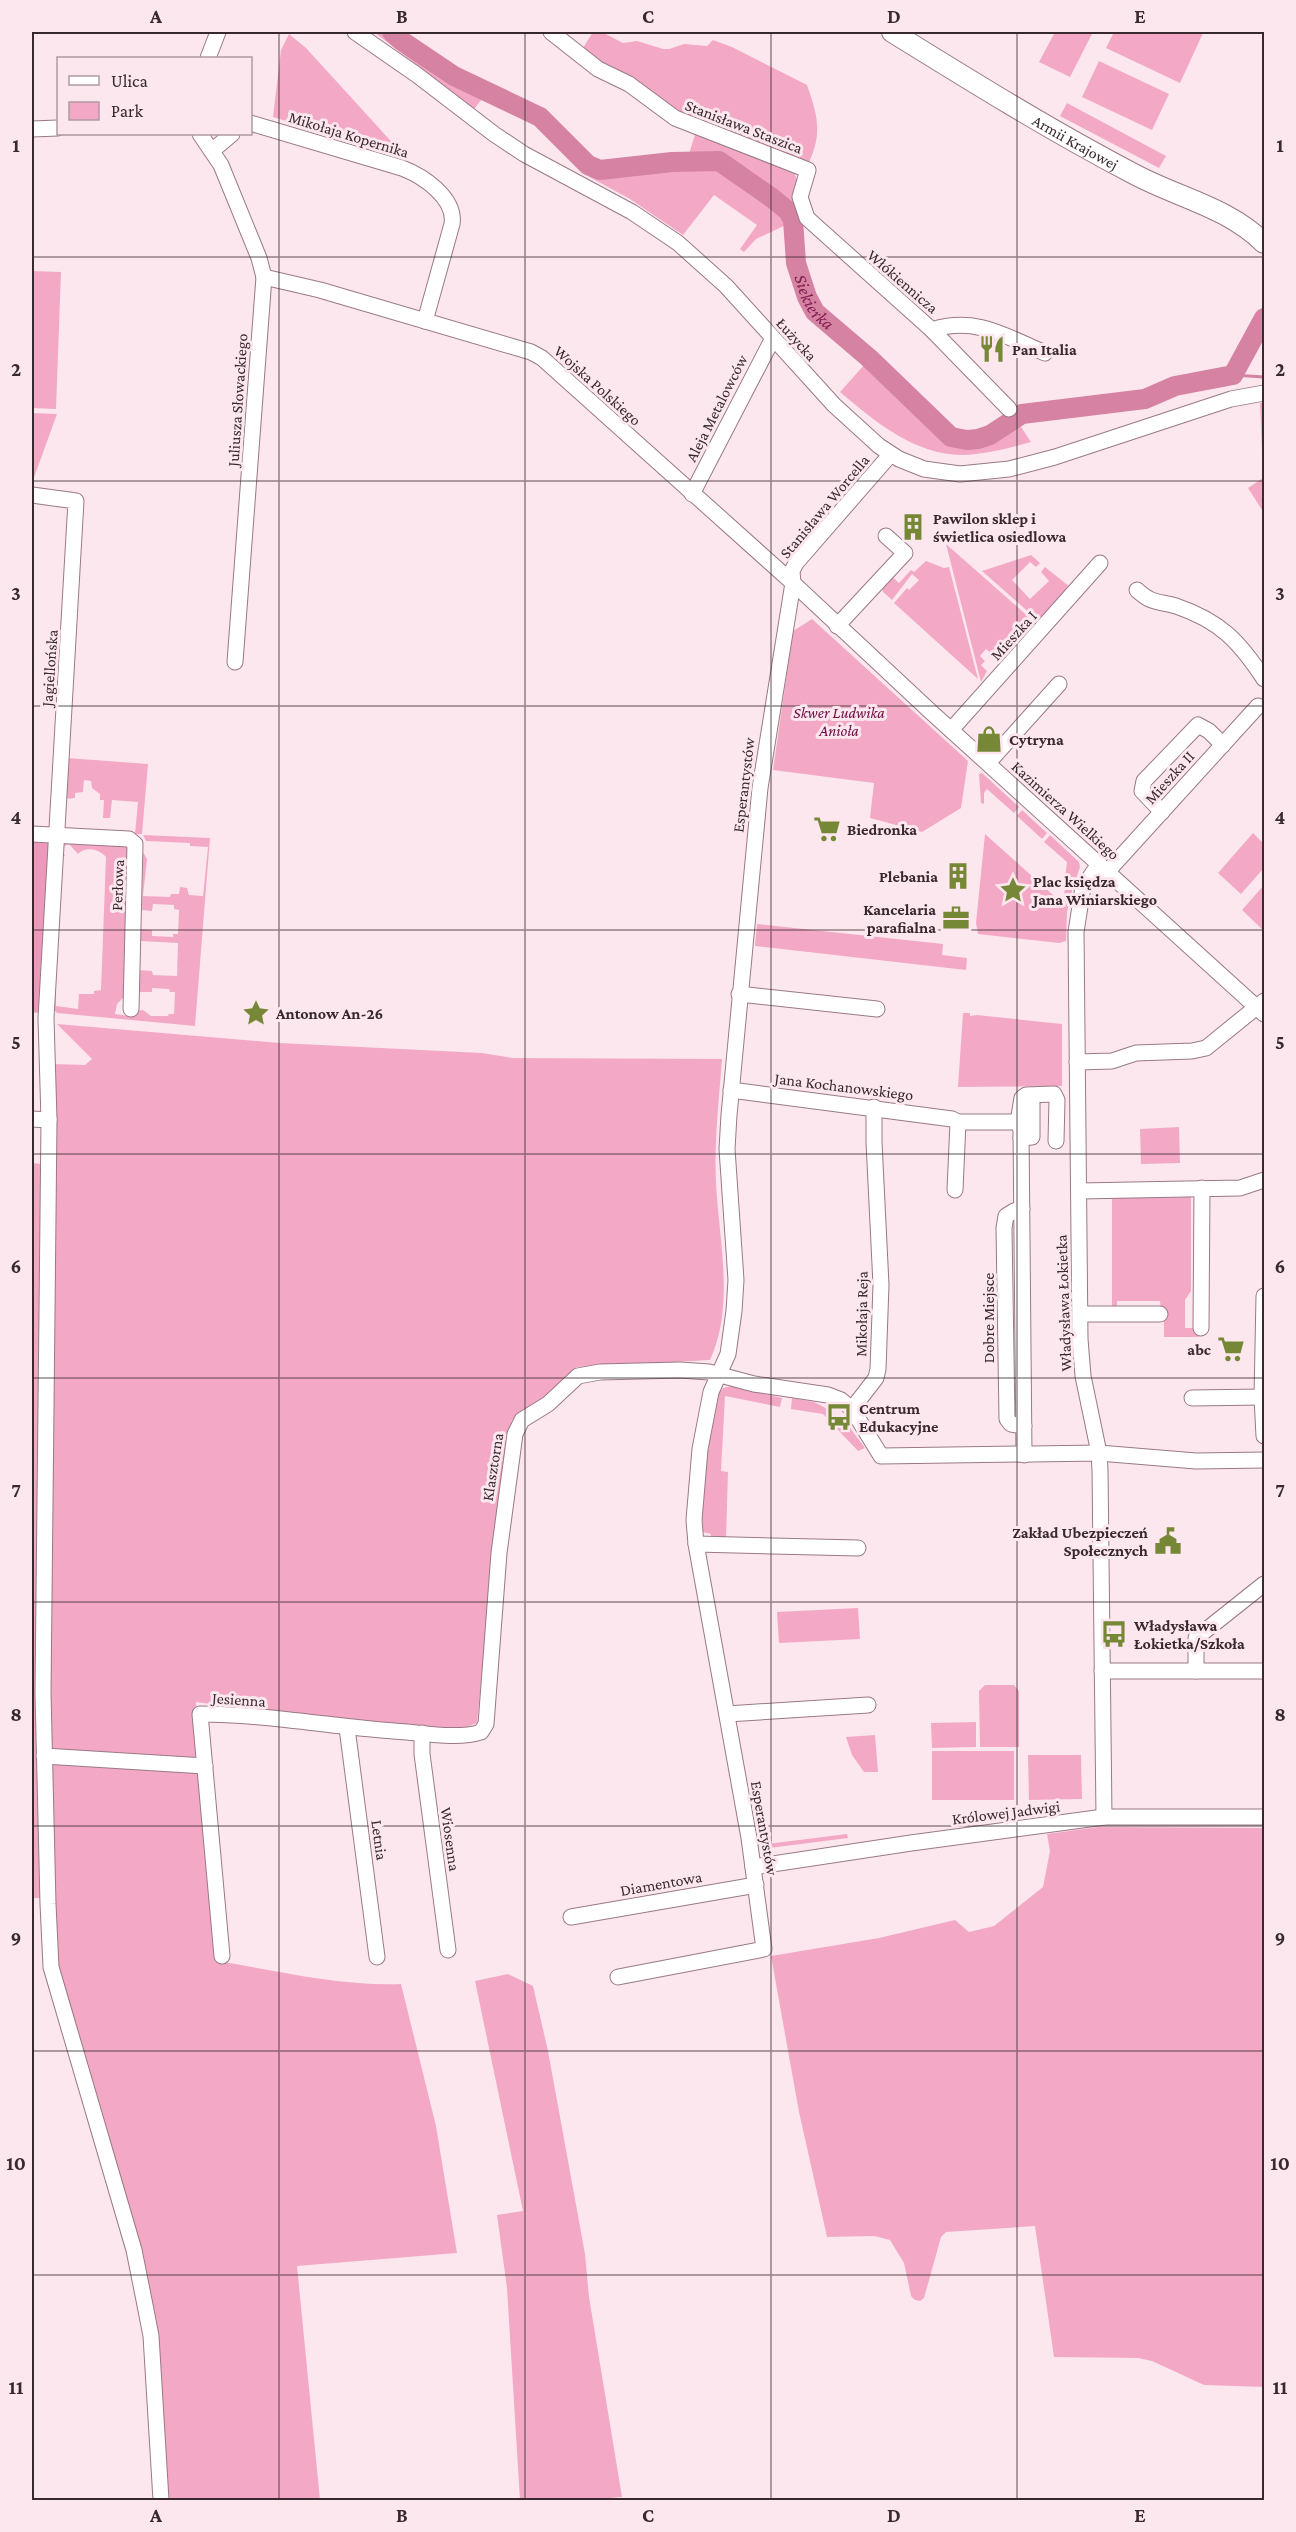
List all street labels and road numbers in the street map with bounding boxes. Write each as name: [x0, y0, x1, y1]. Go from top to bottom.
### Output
street label: Stanisława Staszica: [683, 96, 805, 157]
street label: Mikołaja Kopernika: [286, 108, 411, 162]
street label: Armii Krajowej: [1030, 112, 1121, 174]
street label: Włókiennicza: [864, 246, 942, 317]
street label: Łużycka: [772, 314, 821, 365]
street label: Juliusza Słowackiego: [224, 333, 252, 469]
street label: Wojska Polskiego: [550, 342, 645, 430]
street label: Aleja Metalowców: [682, 352, 752, 465]
street label: Stanisława Worcella: [776, 451, 873, 561]
street label: Mieszka I: [987, 607, 1040, 663]
street label: Jagiellońska: [38, 628, 62, 709]
street label: Esperantystów: [729, 736, 759, 834]
street label: Mieszka II: [1141, 747, 1198, 807]
street label: Kazimierza Wielkiego: [1008, 758, 1123, 864]
street label: Perłowa: [108, 858, 127, 911]
street label: Jana Kochanowskiego: [772, 1069, 914, 1104]
street label: Władysława Łokietka: [1053, 1234, 1075, 1372]
street label: Mikołaja Reja: [852, 1270, 872, 1357]
street label: Dobre Miejsce: [980, 1273, 998, 1363]
street label: Klasztorna: [479, 1431, 506, 1502]
street label: Jesienna: [209, 1689, 267, 1711]
street label: Esperantystów: [747, 1780, 781, 1877]
street label: Królowej Jadwigi: [951, 1797, 1061, 1829]
street label: Wiosenna: [438, 1806, 463, 1873]
street label: Letnia: [368, 1819, 391, 1862]
street label: Diamentowa: [619, 1868, 704, 1899]

